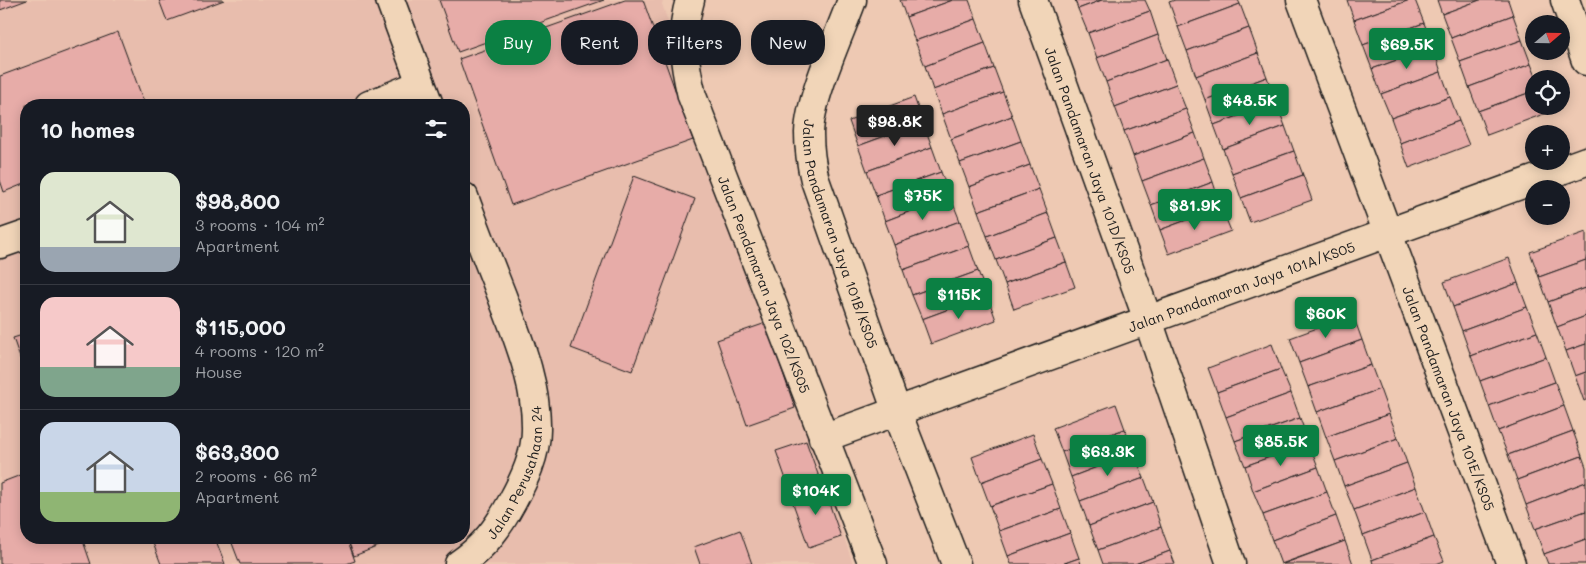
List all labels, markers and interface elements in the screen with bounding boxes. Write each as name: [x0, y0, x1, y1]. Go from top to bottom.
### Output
north arrow: [1525, 15, 1570, 60]
map controls: [1525, 15, 1570, 225]
chip: Buy: [485, 20, 551, 65]
chip: Rent: [561, 20, 638, 65]
chip: Filters: [648, 20, 741, 65]
chip: New: [751, 20, 825, 65]
pin: $69.5K: [1366, 28, 1448, 70]
text: $69.5K: [1380, 33, 1434, 54]
street label: Jalan Pandamaran Jaya 101D/KS05: [1041, 44, 1140, 276]
button: locate: [1525, 70, 1570, 115]
pin: $48.5K: [1209, 84, 1291, 126]
text: $48.5K: [1223, 89, 1277, 110]
pin: $98.8K: [854, 104, 936, 147]
text: $98.8K: [868, 110, 922, 131]
icon: filters: [422, 115, 450, 143]
text: 10 homes: [40, 116, 135, 143]
street label: Jalan Pandamaran Jaya 101B/KS05: [799, 118, 883, 351]
button: +: [1525, 125, 1570, 170]
street label: Jalan Pendamaran Jaya 102/KS05: [714, 173, 815, 396]
pin: $75K: [893, 178, 953, 221]
button: −: [1525, 180, 1570, 225]
text: $75K: [904, 184, 942, 205]
text: $98,800: [195, 187, 280, 214]
pin: $81.9K: [1154, 188, 1236, 231]
icon: home: [80, 192, 140, 252]
text: $81.9K: [1169, 194, 1221, 215]
text: 3 rooms · 104 m²: [195, 214, 325, 235]
text: Apartment: [195, 235, 280, 256]
street label: Jalan Pandamaran Jaya 101A/KS05: [1125, 236, 1357, 336]
pin: $115K: [924, 278, 994, 320]
text: $115K: [937, 283, 981, 304]
street label: Jalan Pandamaran Jaya 101E/KS05: [1399, 283, 1500, 513]
pin: $60K: [1296, 296, 1356, 339]
text: $60K: [1306, 302, 1346, 323]
text: $115,000: [195, 313, 286, 340]
icon: home: [80, 317, 140, 377]
text: 4 rooms · 120 m²: [195, 340, 324, 361]
text: House: [195, 361, 242, 382]
street label: Jalan Perusahaan 24: [482, 404, 546, 543]
pin: $85.5K: [1240, 424, 1322, 467]
text: $85.5K: [1254, 430, 1308, 451]
pin: $63.3K: [1067, 434, 1149, 477]
text: $63,300: [195, 438, 279, 465]
text: $63.3K: [1081, 440, 1135, 461]
icon: home: [80, 442, 140, 502]
text: 2 rooms · 66 m²: [195, 465, 317, 486]
pin: $104K: [781, 474, 851, 516]
text: $104K: [792, 479, 840, 500]
text: Apartment: [195, 486, 280, 507]

